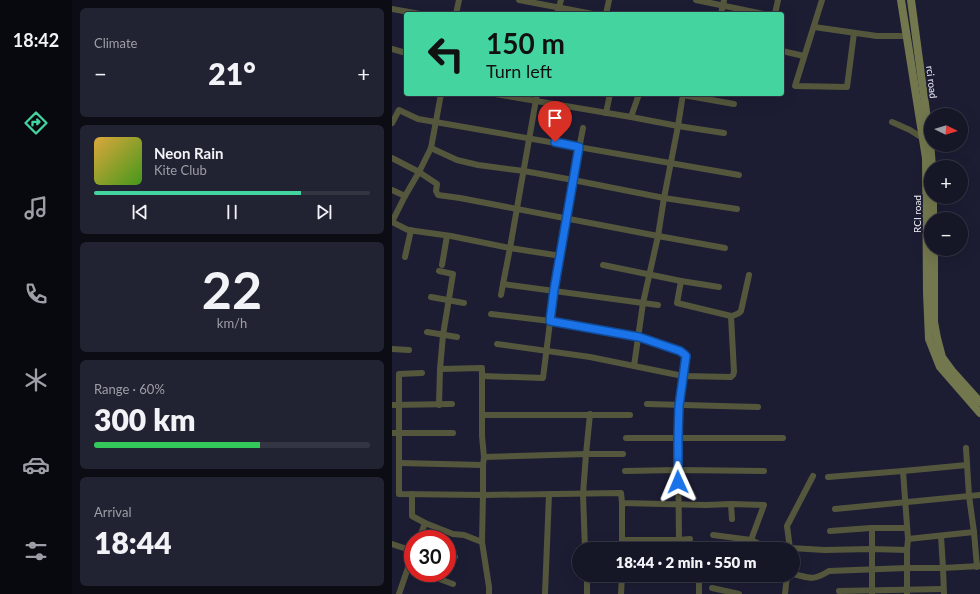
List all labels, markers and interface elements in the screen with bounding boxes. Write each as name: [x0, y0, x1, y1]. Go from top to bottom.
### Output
text: 150 m: [486, 26, 565, 60]
icon: left: [420, 28, 472, 80]
text: 18:42: [13, 29, 59, 51]
text: Climate: [94, 35, 137, 51]
text: 21°: [208, 55, 256, 91]
text: −: [94, 60, 107, 87]
text: +: [357, 60, 370, 87]
text: Turn left: [486, 60, 552, 82]
street label: rci road: [924, 65, 940, 99]
pin: [538, 101, 572, 142]
icon: arrive: [544, 107, 566, 129]
north arrow: [924, 108, 968, 152]
map controls: [924, 108, 968, 256]
icon: directions: [22, 109, 50, 137]
text: Neon Rain: [154, 144, 223, 162]
button: +: [924, 160, 968, 204]
text: Kite Club: [154, 162, 207, 178]
icon: music: [22, 194, 50, 222]
street label: RCI road: [911, 195, 923, 233]
icon: previous: [129, 201, 151, 223]
icon: pause: [221, 201, 243, 223]
icon: next: [313, 201, 335, 223]
button: −: [924, 212, 968, 256]
text: 22: [202, 258, 262, 320]
icon: phone: [22, 280, 50, 308]
text: km/h: [217, 315, 247, 331]
icon: climate: [22, 366, 50, 394]
text: Range · 60%: [94, 381, 165, 397]
text: 300 km: [94, 401, 195, 437]
icon: car: [22, 451, 50, 479]
position arrow: [657, 461, 699, 503]
text: Arrival: [94, 504, 131, 520]
text: 18:44: [94, 524, 172, 560]
speed limit sign: 30: [404, 530, 456, 582]
icon: filters: [22, 537, 50, 565]
text: 18:44 · 2 min · 550 m: [615, 553, 757, 571]

